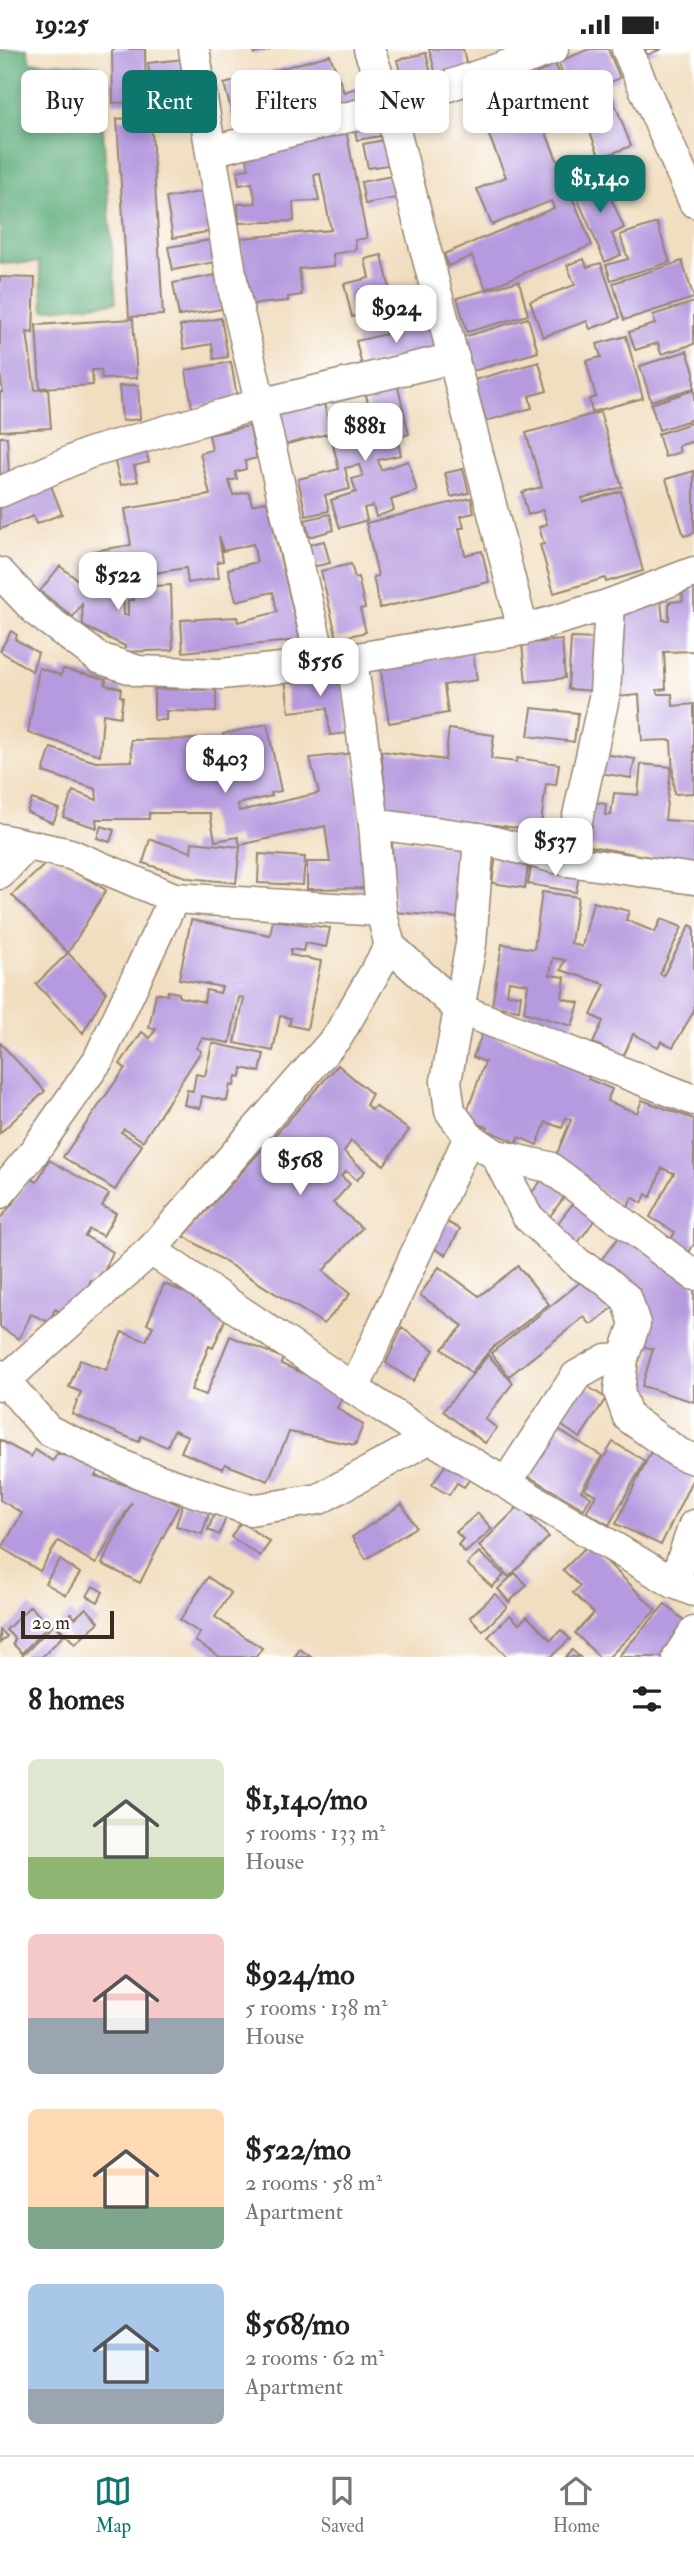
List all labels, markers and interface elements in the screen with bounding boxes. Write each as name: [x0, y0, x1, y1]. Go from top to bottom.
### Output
text: 19:25: [35, 9, 88, 41]
chip: Buy: [21, 70, 108, 133]
chip: Rent: [122, 70, 217, 133]
chip: Filters: [231, 70, 341, 133]
chip: New: [355, 70, 449, 133]
chip: Apartment: [463, 70, 613, 133]
pin: $1,140: [543, 155, 657, 215]
text: $1,140: [570, 163, 630, 192]
pin: $924: [355, 285, 437, 345]
text: $924: [372, 293, 420, 322]
pin: $881: [324, 403, 406, 463]
text: $881: [344, 411, 386, 440]
pin: $522: [77, 553, 159, 612]
text: $522: [95, 560, 141, 589]
pin: $556: [279, 639, 361, 698]
text: $556: [298, 646, 342, 675]
pin: $403: [184, 735, 266, 795]
text: $403: [202, 743, 248, 772]
pin: $537: [514, 819, 596, 878]
text: $537: [534, 826, 576, 855]
pin: $568: [259, 1137, 341, 1197]
text: $568: [277, 1145, 323, 1174]
scale bar: [21, 1608, 114, 1640]
text: 20 m: [32, 1611, 70, 1635]
icon: filters: [628, 1680, 666, 1718]
text: 8 homes: [28, 1681, 125, 1718]
text: $1,140/mo: [245, 1781, 367, 1818]
icon: home: [84, 1787, 168, 1871]
text: 5 rooms · 133 m²: [245, 1818, 386, 1847]
text: House: [245, 1847, 304, 1876]
text: $924/mo: [245, 1956, 355, 1993]
icon: home: [84, 1962, 168, 2046]
text: 5 rooms · 138 m²: [245, 1993, 388, 2022]
text: House: [245, 2022, 304, 2051]
text: $522/mo: [245, 2131, 351, 2168]
icon: home: [84, 2137, 168, 2221]
text: 2 rooms · 58 m²: [245, 2168, 382, 2197]
text: Apartment: [245, 2197, 343, 2226]
text: $568/mo: [245, 2306, 350, 2343]
icon: home: [84, 2312, 168, 2396]
text: 2 rooms · 62 m²: [245, 2343, 384, 2372]
text: Apartment: [245, 2372, 343, 2401]
tab: Map: [94, 2472, 132, 2538]
tab: Saved: [321, 2472, 364, 2538]
tab: Home: [553, 2472, 600, 2538]

